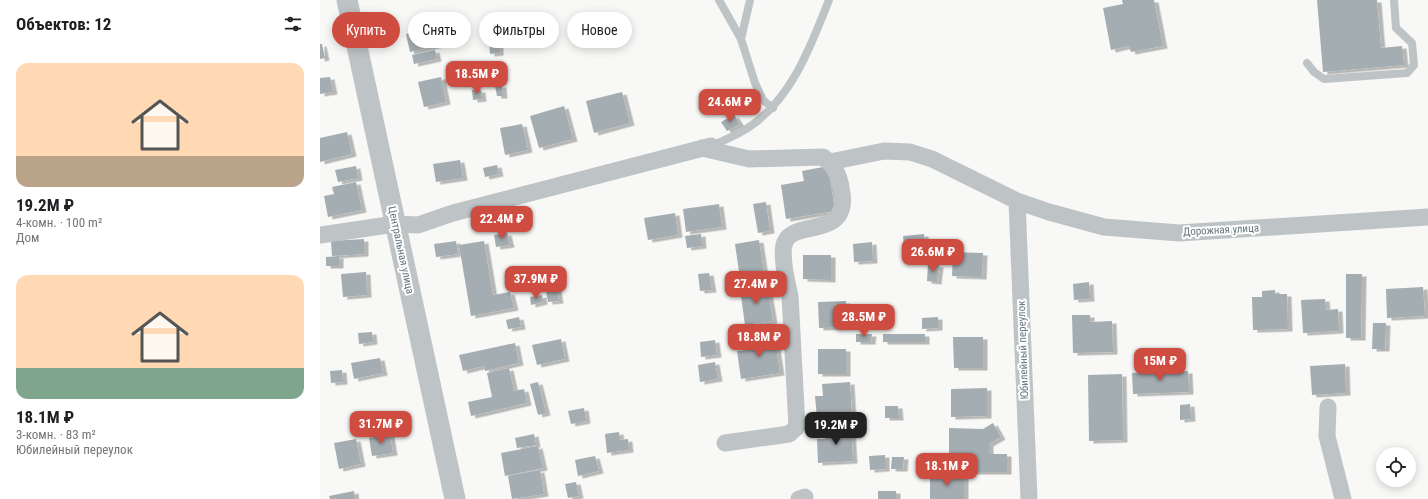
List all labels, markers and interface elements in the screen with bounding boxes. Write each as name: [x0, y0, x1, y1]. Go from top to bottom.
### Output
chip: Купить: [332, 12, 400, 48]
chip: Снять: [408, 12, 471, 48]
chip: Фильтры: [479, 12, 559, 48]
chip: Новое: [567, 12, 632, 48]
icon: filters: [282, 13, 304, 35]
text: Объектов: 12: [16, 14, 111, 34]
pin: 18.5M ₽: [440, 61, 514, 95]
text: 18.5M ₽: [455, 66, 499, 81]
icon: home: [124, 89, 196, 161]
pin: 24.6M ₽: [693, 89, 767, 123]
text: 24.6M ₽: [708, 94, 752, 109]
text: 19.2M ₽: [16, 195, 74, 215]
street label: Центральная улица: [385, 205, 417, 295]
pin: 22.4M ₽: [465, 206, 539, 240]
text: 22.4M ₽: [480, 211, 524, 226]
text: 4-комн. · 100 m²: [16, 215, 102, 230]
street label: Дорожная улица: [1183, 222, 1259, 238]
text: Дом: [16, 230, 40, 245]
pin: 26.6M ₽: [896, 239, 970, 273]
text: 26.6M ₽: [911, 244, 955, 259]
pin: 37.9M ₽: [499, 266, 573, 300]
text: 37.9M ₽: [514, 271, 558, 286]
pin: 27.4M ₽: [719, 271, 793, 305]
text: 27.4M ₽: [734, 276, 778, 291]
street label: Юбилейный переулок: [1015, 300, 1031, 400]
icon: home: [124, 301, 196, 373]
pin: 28.5M ₽: [827, 304, 901, 338]
text: 28.5M ₽: [842, 309, 886, 324]
pin: 18.8M ₽: [722, 324, 796, 358]
text: 18.8M ₽: [737, 329, 781, 344]
pin: 15M ₽: [1132, 348, 1188, 382]
text: 15M ₽: [1143, 353, 1177, 368]
text: 18.1M ₽: [16, 407, 74, 427]
pin: 31.7M ₽: [344, 411, 418, 445]
pin: 19.2M ₽: [799, 412, 873, 446]
text: 31.7M ₽: [359, 416, 403, 431]
text: 19.2M ₽: [814, 417, 858, 432]
text: 3-комн. · 83 m²: [16, 427, 96, 442]
text: Юбилейный переулок: [16, 442, 133, 457]
map controls: [1376, 447, 1416, 487]
button: locate: [1376, 447, 1416, 487]
pin: 18.1M ₽: [910, 453, 984, 487]
text: 18.1M ₽: [925, 458, 969, 473]

